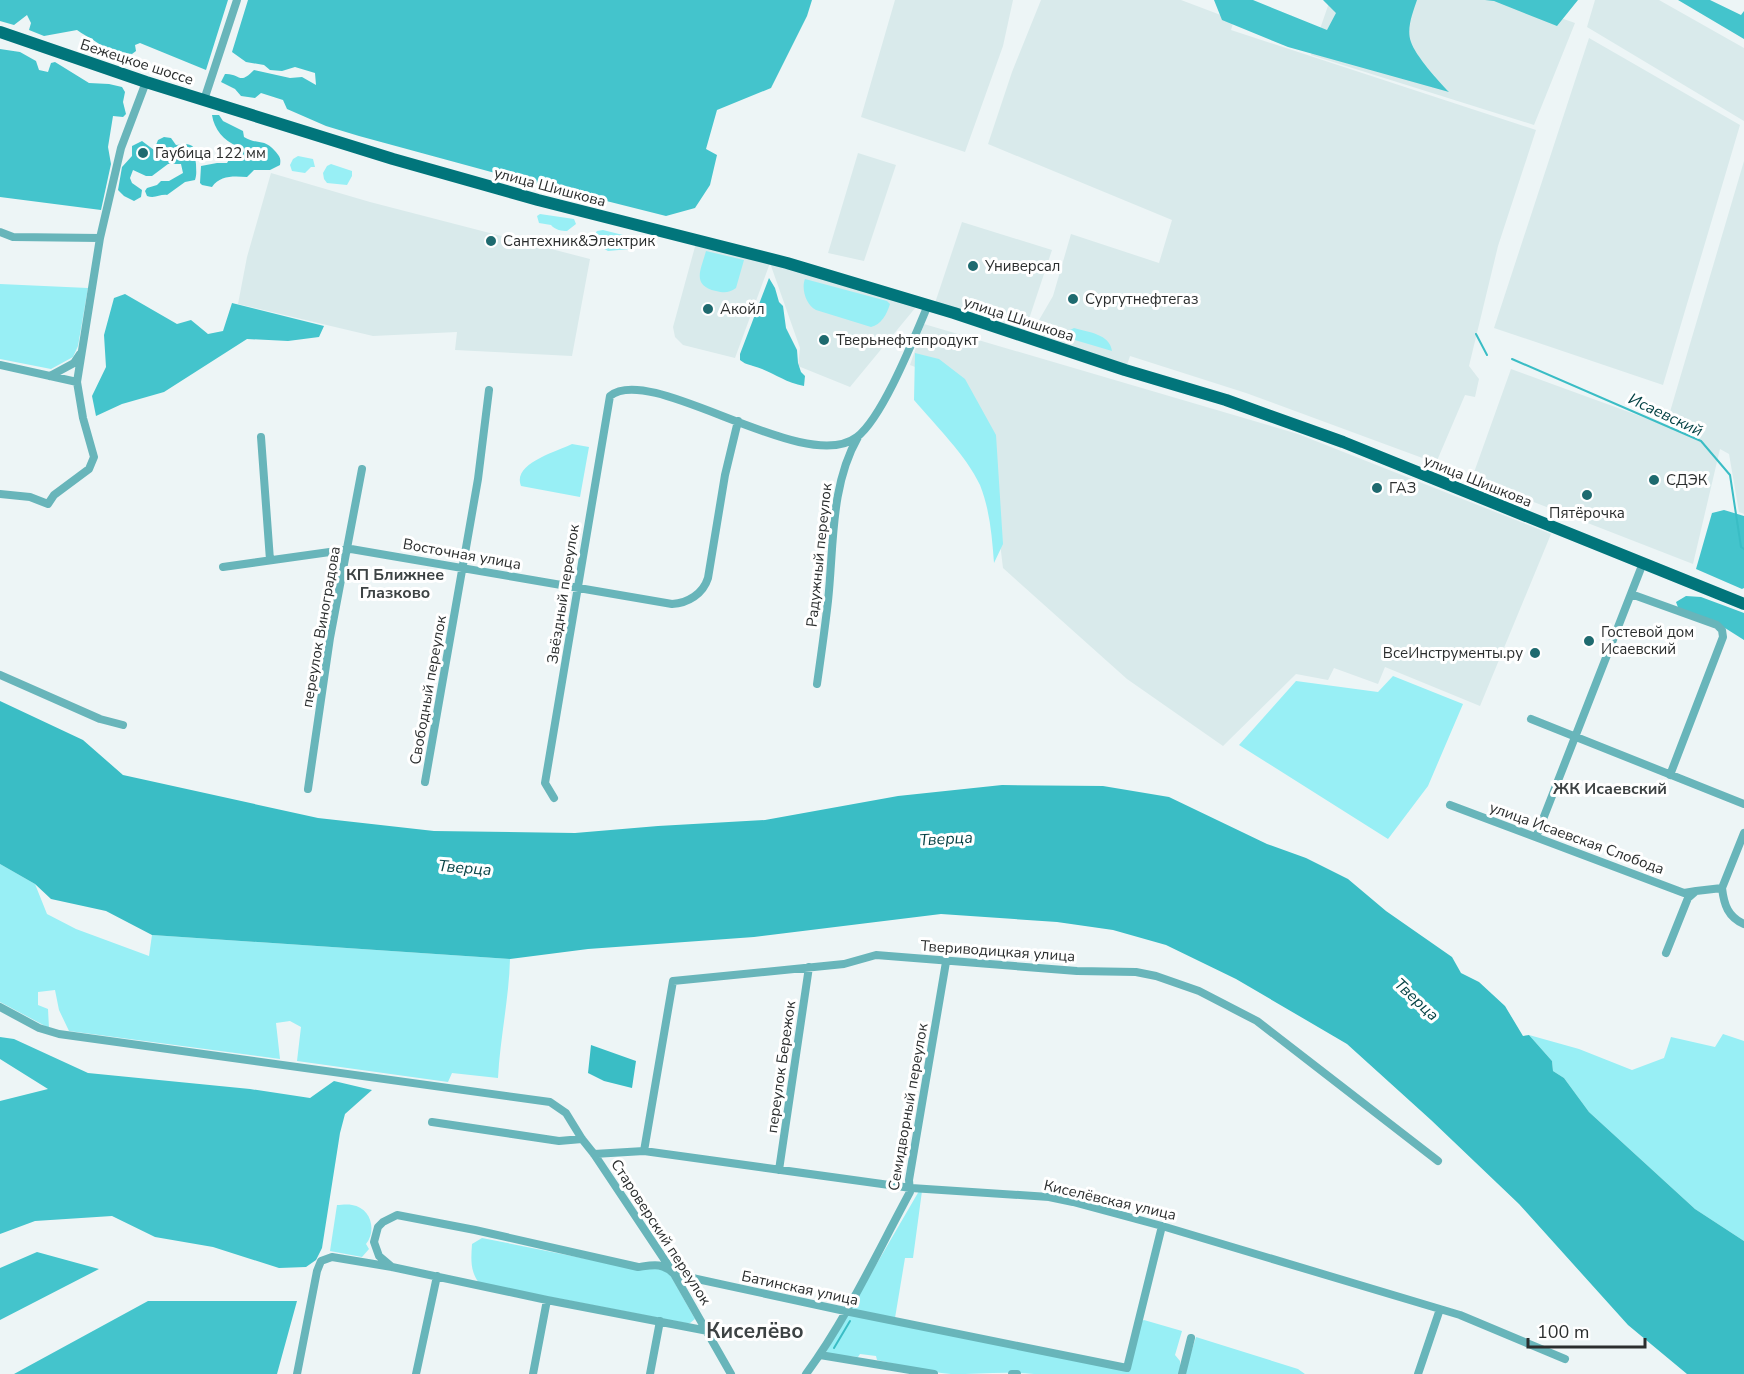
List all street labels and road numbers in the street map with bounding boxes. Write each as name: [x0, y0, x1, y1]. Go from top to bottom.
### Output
street label: Бежецкое шоссе: [78, 34, 196, 90]
street label: улица Шишкова: [492, 162, 608, 212]
street label: улица Шишкова: [961, 292, 1077, 346]
street label: улица Шишкова: [1421, 450, 1535, 512]
street label: Радужный переулок: [802, 482, 837, 628]
street label: Звёздный переулок: [542, 523, 584, 665]
street label: Восточная улица: [401, 534, 523, 574]
street label: переулок Виноградова: [297, 545, 345, 709]
street label: Свободный переулок: [405, 614, 451, 766]
street label: улица Исаевская Слобода: [1487, 797, 1667, 879]
street label: Твериводицкая улица: [920, 936, 1076, 966]
street label: переулок Бережок: [762, 1000, 800, 1134]
street label: Семидворный переулок: [883, 1022, 933, 1192]
street label: Староверский переулок: [606, 1155, 716, 1309]
street label: Киселёвская улица: [1042, 1175, 1178, 1225]
street label: Батинская улица: [740, 1266, 860, 1310]

